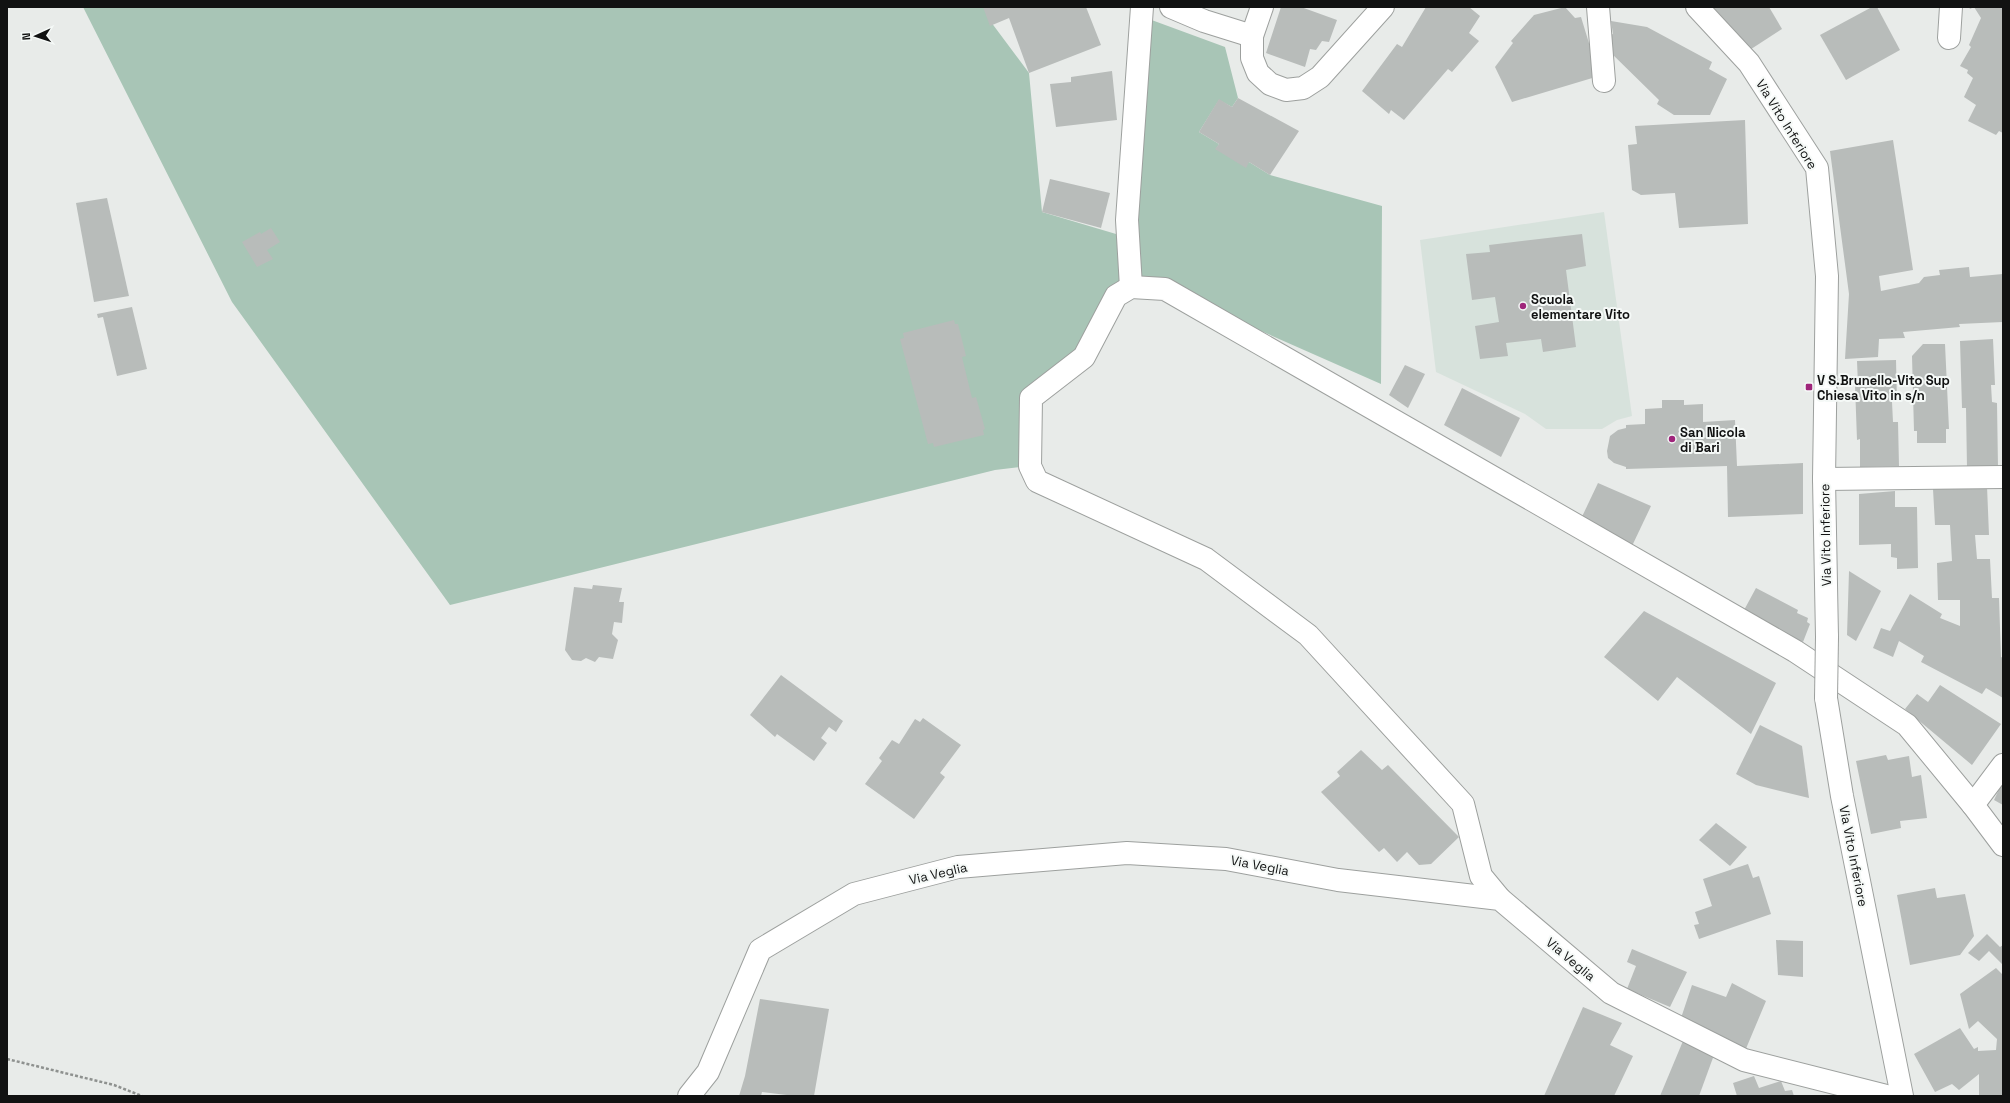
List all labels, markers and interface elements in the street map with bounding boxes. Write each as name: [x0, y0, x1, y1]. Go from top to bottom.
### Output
north arrow: [16, 16, 56, 56]
text: N: [19, 32, 33, 41]
street label: Via Vito Inferiore: [1752, 76, 1821, 172]
place label: Scuola elementare Vito: [1531, 291, 1630, 323]
marker: Scuola elementare Vito: [1518, 301, 1528, 311]
place label: V S.Brunello-Vito Sup Chiesa Vito in s/n: [1817, 372, 1950, 404]
marker: V S.Brunello-Vito Sup Chiesa Vito in s/n: [1804, 382, 1814, 392]
place label: San Nicola di Bari: [1680, 424, 1746, 456]
marker: San Nicola di Bari: [1667, 434, 1677, 444]
street label: Via Vito Inferiore: [1816, 483, 1835, 587]
street label: Via Vito Inferiore: [1835, 804, 1872, 908]
street label: Via Veglia: [1229, 851, 1291, 880]
street label: Via Veglia: [907, 858, 969, 888]
street label: Via Veglia: [1542, 934, 1599, 985]

